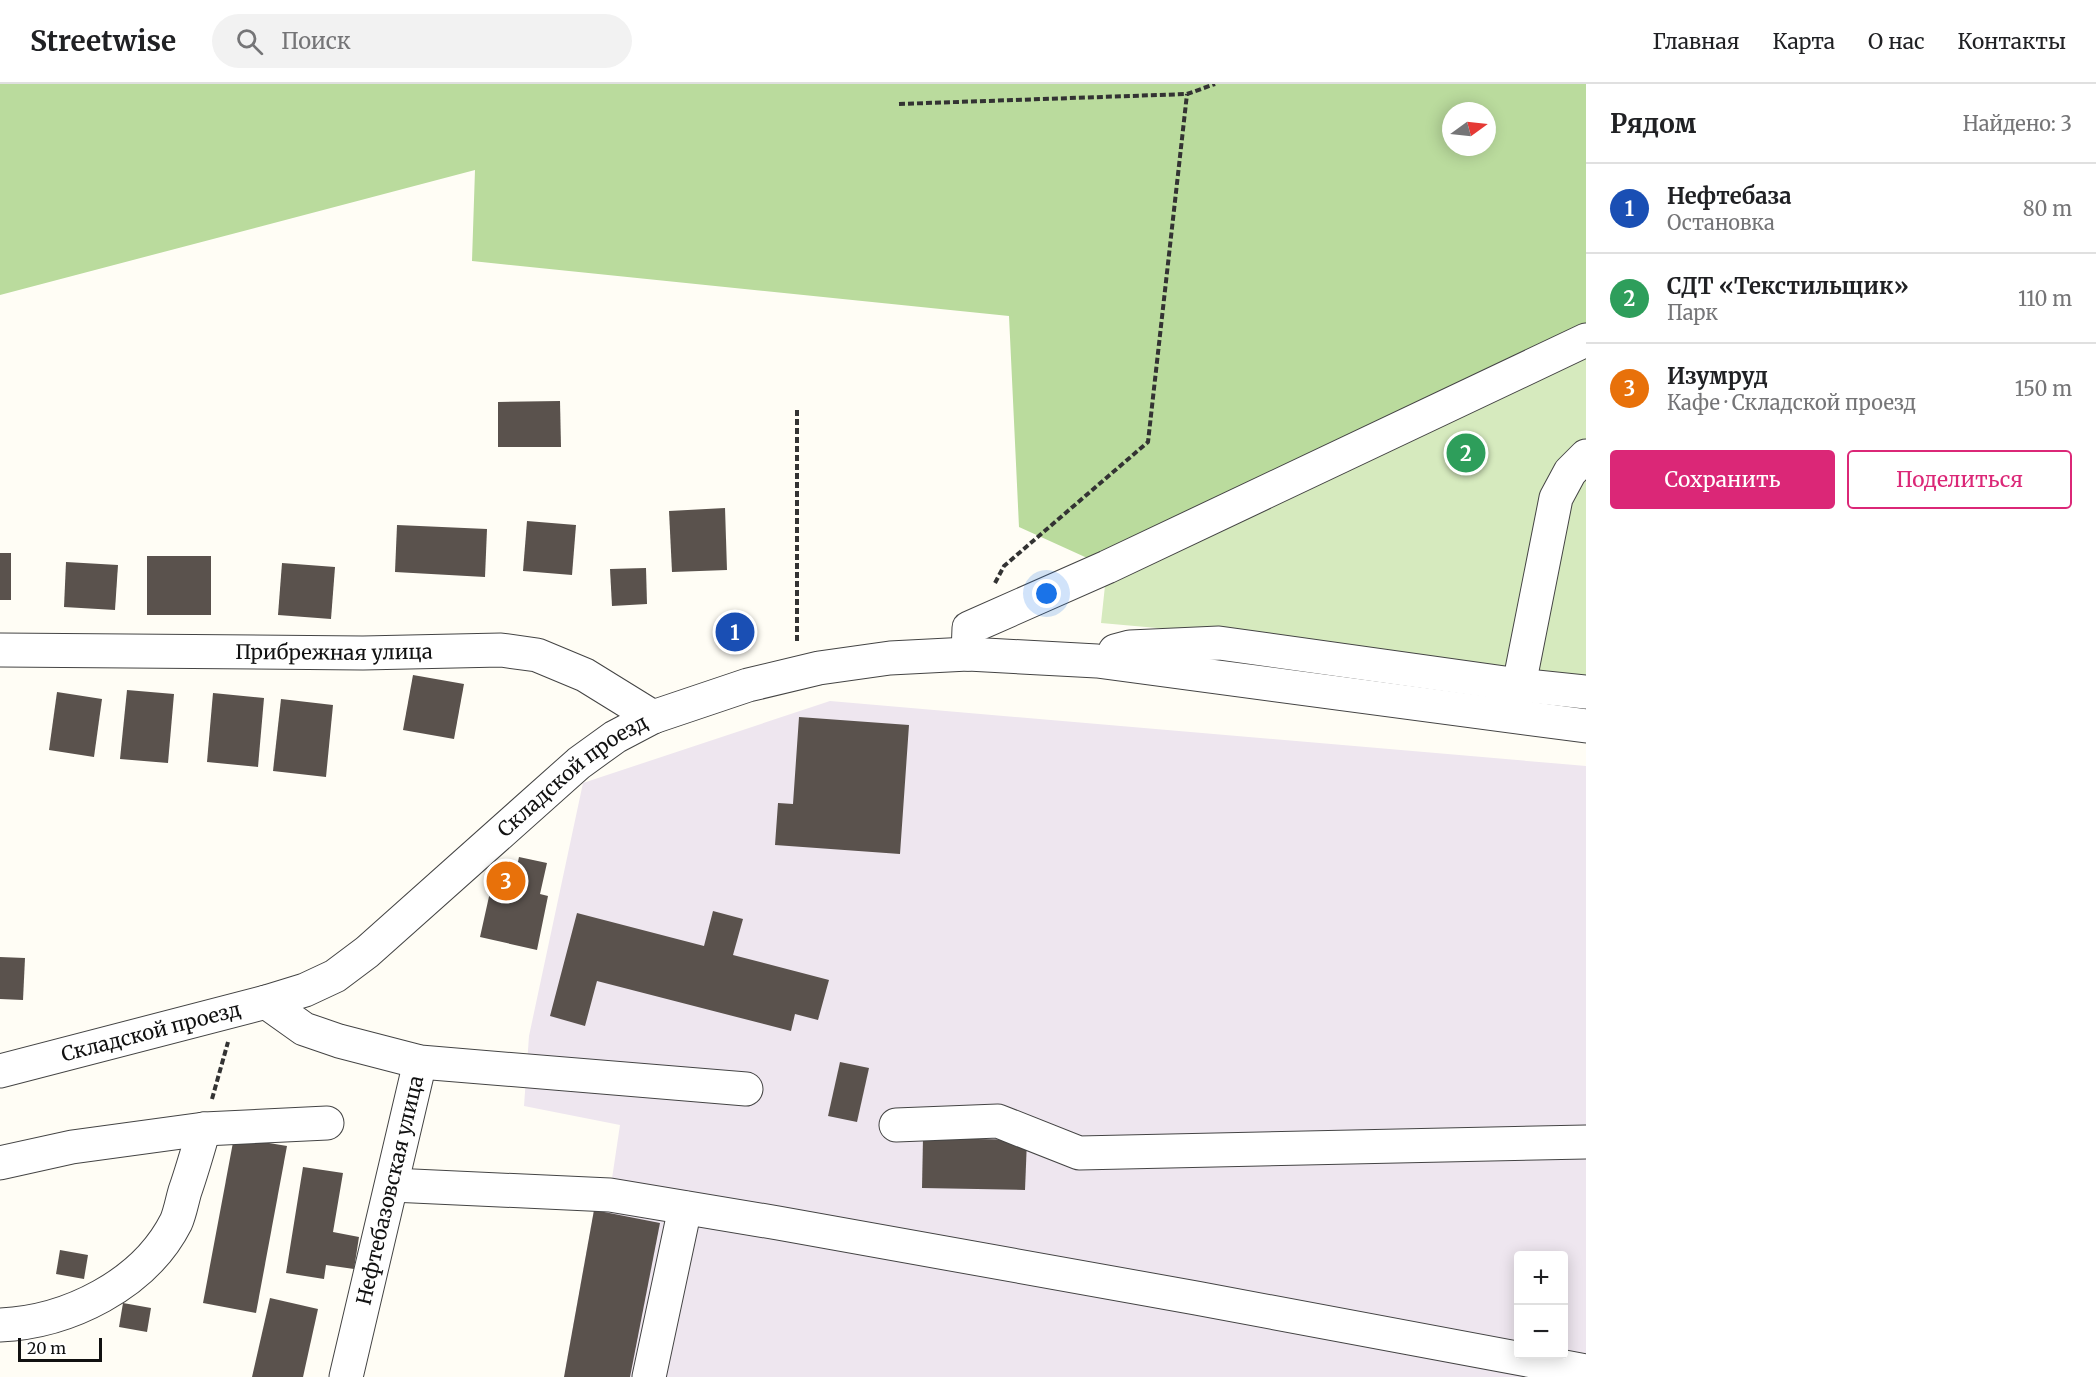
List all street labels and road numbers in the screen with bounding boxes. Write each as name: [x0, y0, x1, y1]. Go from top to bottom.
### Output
street label: Прибрежная улица: [235, 638, 433, 665]
street label: Складской проезд: [492, 709, 652, 842]
street label: Складской проезд: [58, 996, 243, 1067]
street label: Нефтебазовская улица: [350, 1073, 428, 1307]

